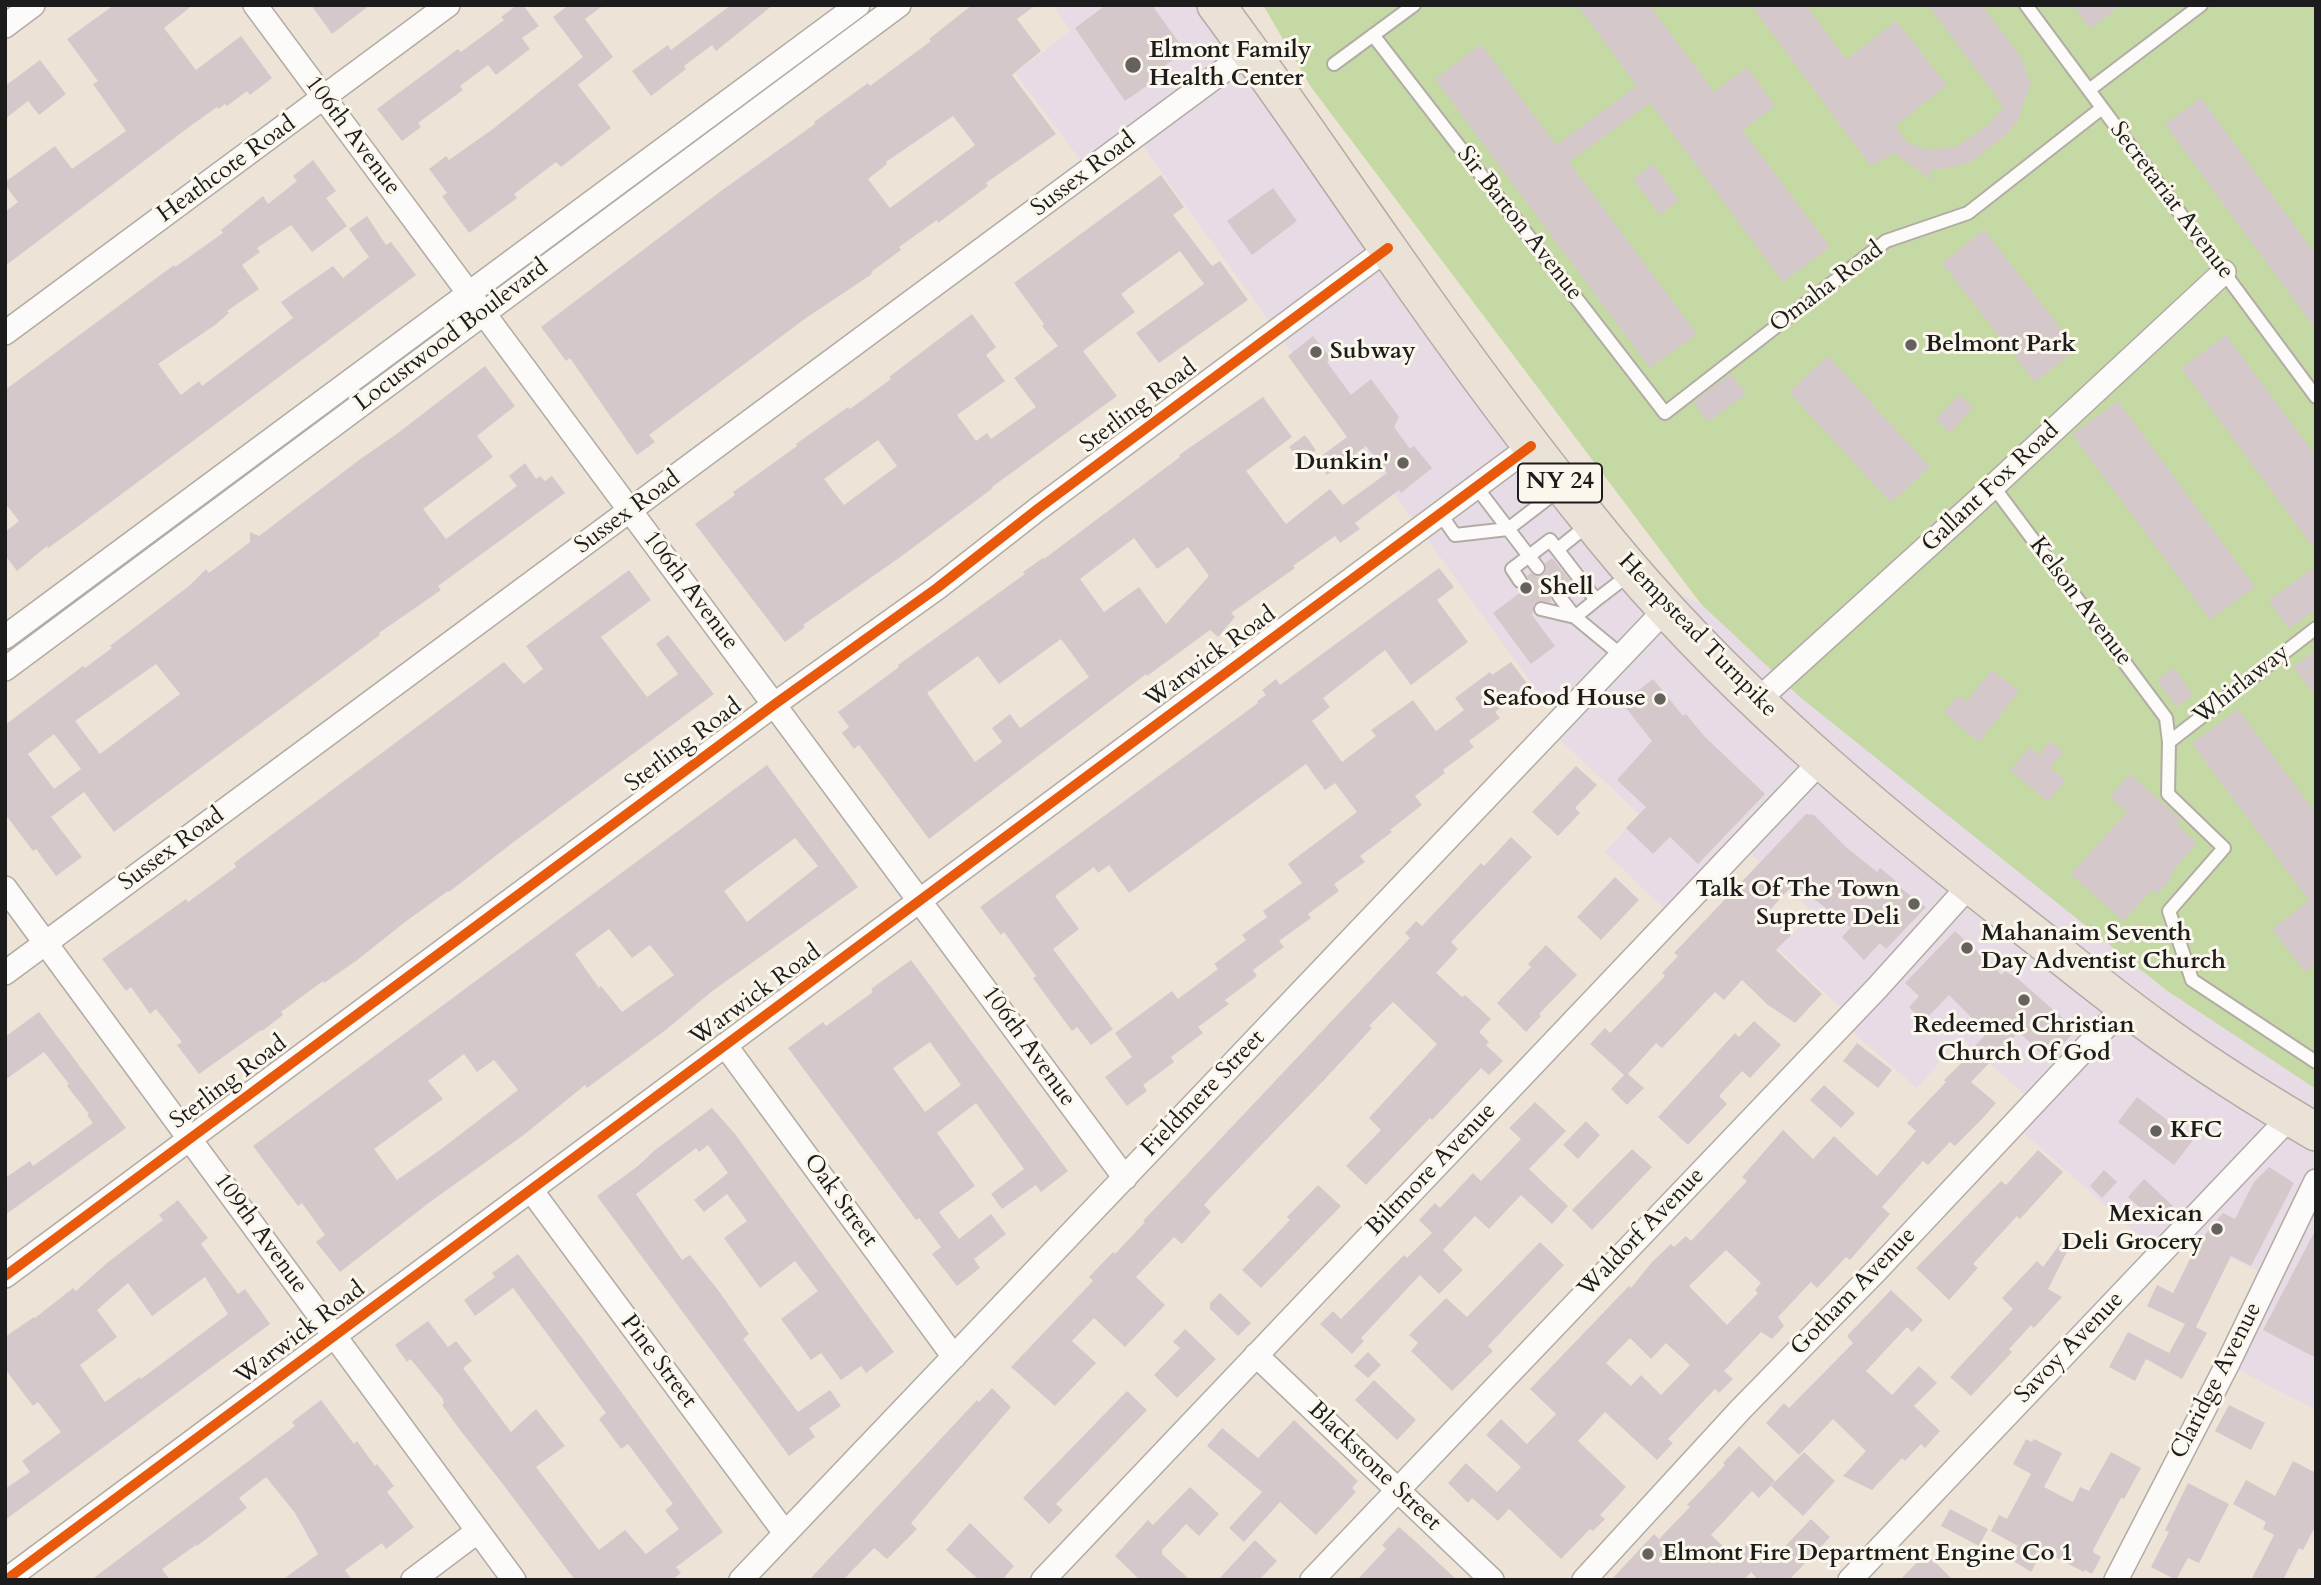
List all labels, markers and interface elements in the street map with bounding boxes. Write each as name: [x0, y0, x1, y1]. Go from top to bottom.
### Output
place label: Elmont Family Health Center: [1149, 37, 1312, 93]
marker: Elmont Family Health Center: [1123, 55, 1143, 75]
street label: 106th Avenue: [298, 71, 406, 201]
street label: Heathcote Road: [152, 110, 302, 230]
street label: Secretariat Avenue: [2103, 117, 2239, 285]
street label: Sussex Road: [1026, 126, 1142, 224]
street label: Sir Barton Avenue: [1450, 141, 1588, 307]
street label: Omaha Road: [1765, 236, 1889, 340]
street label: Locustwood Boulevard: [349, 254, 555, 418]
place label: Belmont Park: [1925, 331, 2076, 359]
marker: Belmont Park: [1903, 337, 1919, 353]
place label: Subway: [1330, 338, 1416, 366]
marker: Subway: [1308, 344, 1324, 360]
street label: Sterling Road: [1075, 354, 1203, 460]
street label: Gallant Fox Road: [1916, 417, 2066, 559]
place label: Dunkin': [1295, 449, 1389, 477]
marker: Dunkin': [1395, 455, 1411, 471]
road number: NY 24: [1518, 463, 1602, 503]
street label: Sussex Road: [570, 465, 686, 561]
street label: 106th Avenue: [636, 526, 744, 656]
street label: Kelson Avenue: [2022, 532, 2138, 672]
street label: Hempstead Turnpike: [1611, 548, 1783, 724]
place label: Shell: [1540, 574, 1594, 602]
marker: Shell: [1518, 580, 1534, 596]
street label: Warwick Road: [1140, 601, 1282, 715]
street label: Whirlaway: [2188, 639, 2296, 731]
place label: Seafood House: [1483, 685, 1646, 713]
marker: Seafood House: [1652, 691, 1668, 707]
street label: Sterling Road: [620, 693, 748, 799]
street label: Sussex Road: [114, 802, 230, 898]
place label: Talk Of The Town Suprette Deli: [1695, 876, 1900, 932]
marker: Talk Of The Town Suprette Deli: [1906, 896, 1922, 912]
place label: Mahanaim Seventh Day Adventist Church: [1981, 920, 2226, 976]
street label: Warwick Road: [685, 939, 827, 1053]
marker: Mahanaim Seventh Day Adventist Church: [1959, 940, 1975, 956]
street label: 106th Avenue: [975, 981, 1081, 1113]
marker: Redeemed Christian Church Of God: [2016, 992, 2032, 1008]
place label: Redeemed Christian Church Of God: [1913, 1012, 2135, 1068]
street label: Fieldmere Street: [1136, 1025, 1272, 1163]
street label: Sterling Road: [165, 1030, 293, 1136]
street label: Biltmore Avenue: [1361, 1097, 1503, 1243]
place label: KFC: [2170, 1117, 2222, 1145]
marker: KFC: [2148, 1123, 2164, 1139]
street label: Oak Street: [797, 1149, 883, 1253]
street label: Waldorf Avenue: [1573, 1162, 1711, 1304]
street label: 109th Avenue: [207, 1168, 313, 1300]
place label: Mexican Deli Grocery: [2062, 1201, 2203, 1257]
marker: Mexican Deli Grocery: [2209, 1221, 2225, 1237]
street label: Gotham Avenue: [1785, 1222, 1923, 1362]
street label: Warwick Road: [231, 1276, 371, 1392]
street label: Savoy Avenue: [2009, 1286, 2131, 1410]
street label: Claridge Avenue: [2165, 1298, 2269, 1464]
street label: Pine Street: [614, 1310, 702, 1414]
street label: Blackstone Street: [1301, 1396, 1447, 1538]
place label: Elmont Fire Department Engine Co 1: [1662, 1540, 2073, 1568]
marker: Elmont Fire Department Engine Co 1: [1640, 1546, 1656, 1562]

